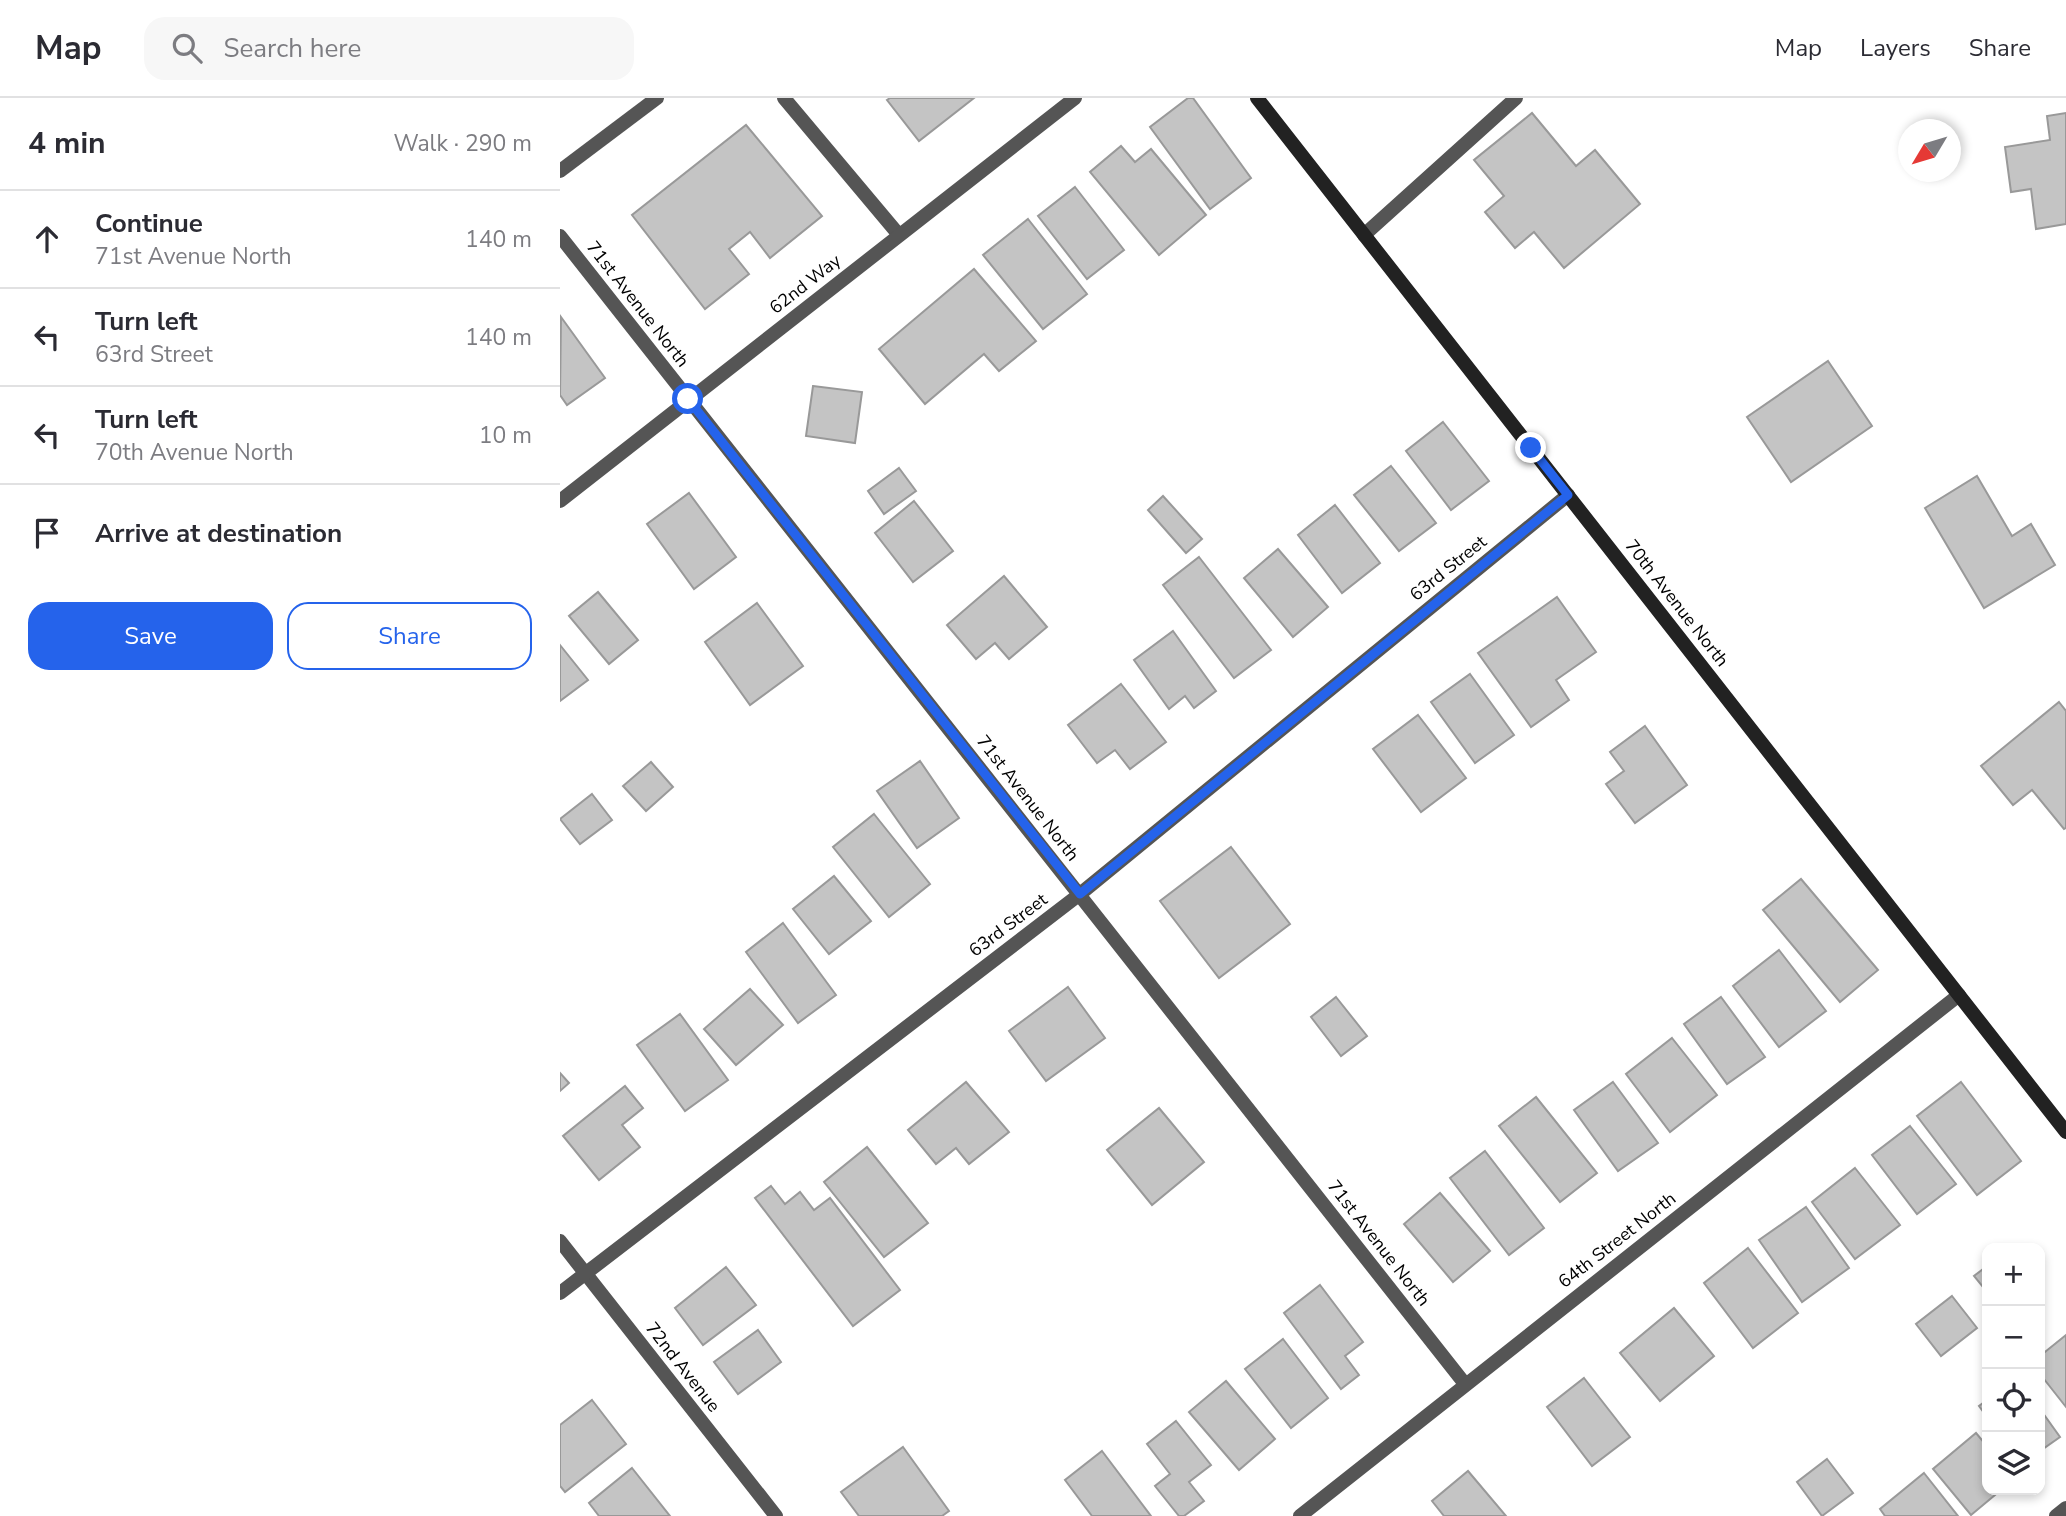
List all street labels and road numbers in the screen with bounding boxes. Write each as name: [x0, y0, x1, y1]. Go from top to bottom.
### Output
street label: 71st Avenue North: [581, 236, 695, 372]
street label: 62nd Way: [764, 248, 846, 319]
street label: 63rd Street: [1405, 529, 1492, 606]
street label: 70th Avenue North: [1620, 534, 1734, 672]
street label: 71st Avenue North: [971, 730, 1085, 866]
street label: 63rd Street: [964, 887, 1053, 962]
street label: 71st Avenue North: [1322, 1175, 1436, 1311]
street label: 64th Street North: [1553, 1186, 1681, 1294]
street label: 72nd Avenue: [640, 1317, 726, 1417]

